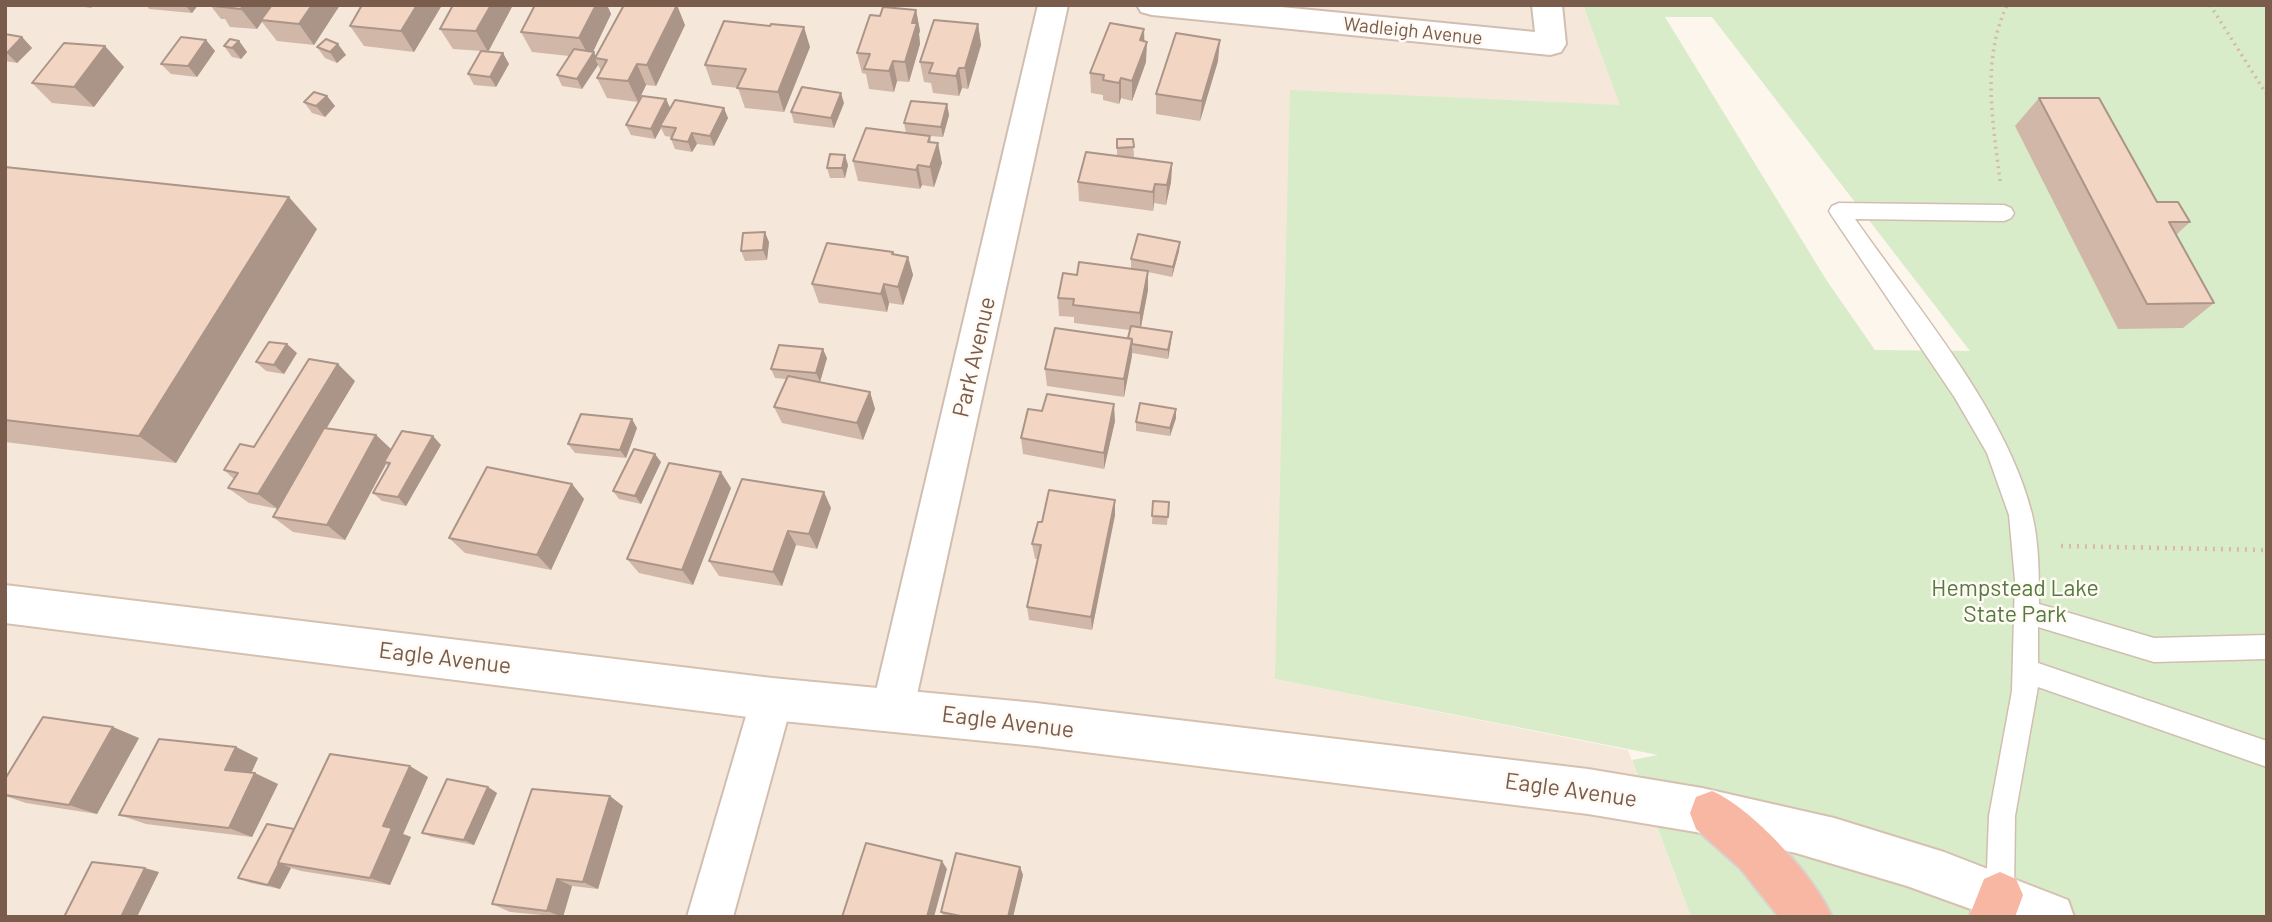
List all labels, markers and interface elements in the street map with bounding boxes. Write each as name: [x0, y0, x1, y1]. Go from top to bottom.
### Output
street label: Wadleigh Avenue: [1342, 12, 1484, 50]
street label: Park Avenue: [947, 294, 1001, 420]
park label: Hempstead Lake State Park: [1931, 574, 2099, 628]
street label: Eagle Avenue: [377, 636, 513, 680]
street label: Eagle Avenue: [940, 700, 1076, 744]
street label: Eagle Avenue: [1503, 767, 1639, 813]

